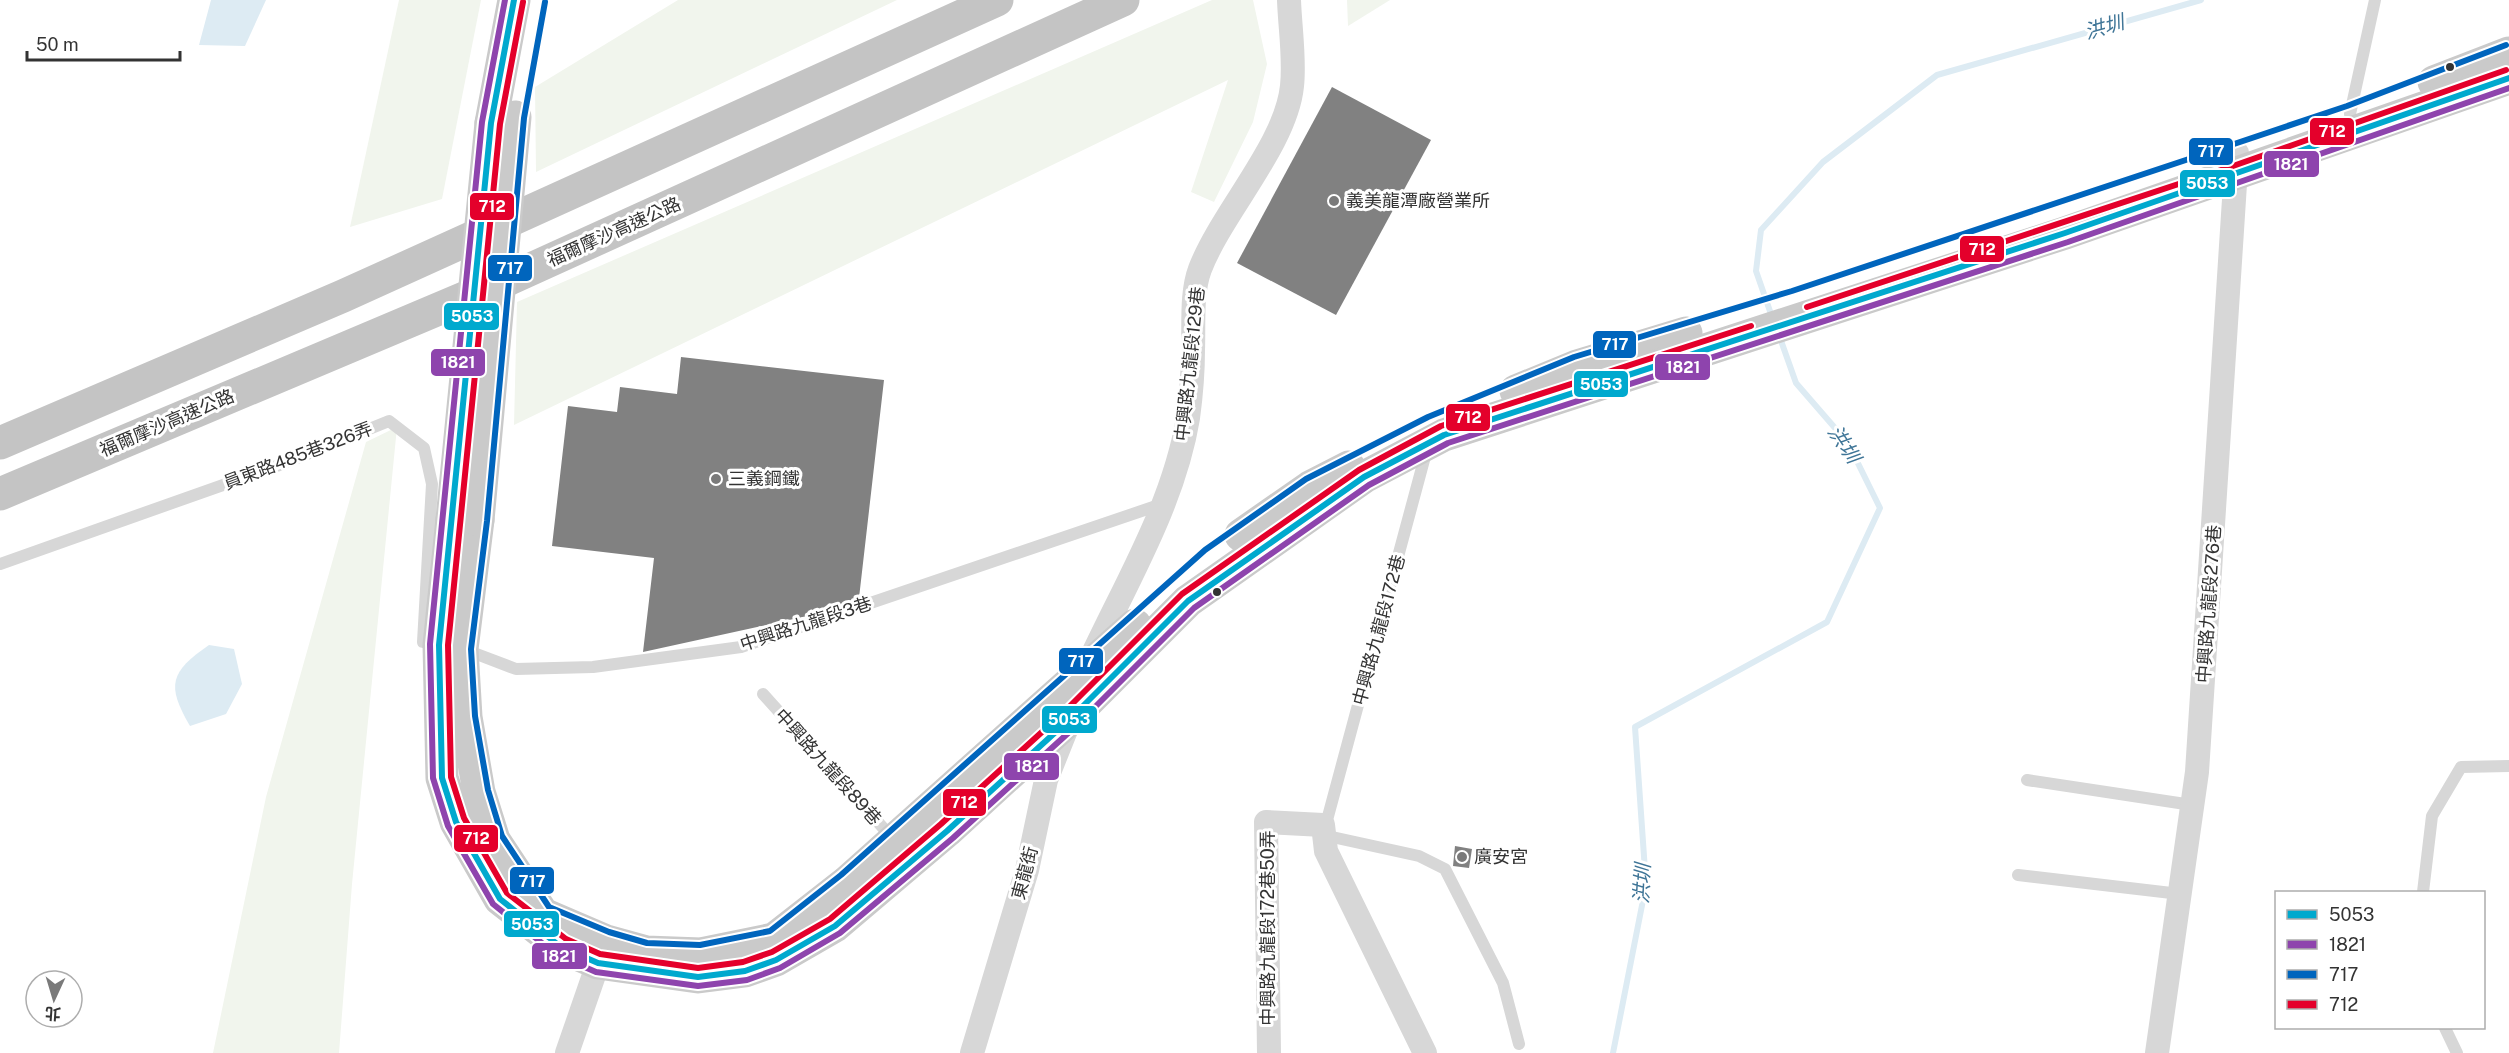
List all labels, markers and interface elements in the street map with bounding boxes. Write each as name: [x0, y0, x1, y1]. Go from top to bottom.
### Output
water label: 洪圳: [2081, 9, 2129, 44]
scale bar: [27, 24, 180, 62]
text: 50 m: [36, 34, 79, 55]
unlabelled marker: [2444, 61, 2456, 73]
line badge: 712: [2309, 117, 2355, 146]
text: 712: [2318, 122, 2346, 141]
line badge: 717: [2188, 137, 2234, 166]
text: 717: [2197, 142, 2225, 161]
line badge: 1821: [2263, 150, 2320, 178]
text: 1821: [2274, 155, 2308, 174]
line badge: 5053: [2179, 169, 2236, 198]
text: 5053: [2186, 174, 2228, 193]
place label: 義美龍潭廠營業所: [1346, 190, 1490, 211]
line badge: 712: [469, 192, 515, 221]
street label: 福爾摩沙高速公路: [544, 193, 684, 270]
marker: 義美龍潭廠營業所: [1327, 194, 1341, 208]
text: 712: [478, 197, 506, 216]
line badge: 712: [1959, 235, 2005, 263]
text: 712: [1968, 240, 1996, 259]
line badge: 717: [487, 254, 533, 282]
text: 717: [496, 259, 524, 278]
street label: 中興路九龍段129巷: [1171, 286, 1208, 442]
line badge: 5053: [443, 302, 500, 331]
text: 5053: [451, 307, 493, 326]
line badge: 717: [1592, 330, 1637, 359]
text: 717: [1601, 335, 1629, 354]
line badge: 1821: [430, 348, 486, 377]
text: 1821: [441, 353, 475, 372]
line badge: 1821: [1654, 353, 1711, 381]
text: 1821: [1666, 358, 1700, 377]
line badge: 5053: [1573, 370, 1629, 398]
text: 5053: [1580, 375, 1622, 394]
street label: 福爾摩沙高速公路: [96, 385, 237, 460]
line badge: 712: [1445, 403, 1491, 432]
text: 712: [1454, 408, 1482, 427]
street label: 員東路485巷326弄: [220, 417, 375, 494]
water label: 洪圳: [1823, 421, 1867, 470]
place label: 三義鋼鐵: [728, 468, 800, 489]
marker: 三義鋼鐵: [709, 472, 723, 486]
street label: 中興路九龍段276巷: [2193, 524, 2225, 684]
street label: 中興路九龍段172巷: [1348, 552, 1409, 707]
unlabelled marker: [1211, 586, 1223, 598]
street label: 中興路九龍段3巷: [737, 592, 874, 655]
line badge: 717: [1058, 647, 1104, 675]
text: 717: [1067, 652, 1095, 671]
street label: 中興路九龍段89巷: [771, 704, 886, 829]
line badge: 5053: [1041, 705, 1098, 734]
text: 5053: [1048, 710, 1090, 729]
line badge: 1821: [1003, 752, 1060, 781]
text: 1821: [1015, 757, 1049, 776]
line badge: 712: [942, 788, 987, 817]
text: 712: [950, 793, 978, 812]
line badge: 712: [453, 824, 499, 853]
text: 712: [462, 829, 490, 848]
street label: 中興路九龍段172巷50弄: [1257, 830, 1278, 1026]
street label: 東龍街: [1007, 844, 1042, 902]
place label: 廣安宮: [1474, 846, 1528, 867]
marker: 廣安宮: [1455, 850, 1469, 864]
water label: 洪圳: [1629, 860, 1655, 905]
line badge: 717: [509, 866, 555, 895]
text: 717: [518, 872, 546, 891]
legend: [2275, 891, 2485, 1029]
text: 5053: [2329, 904, 2374, 925]
line badge: 5053: [503, 910, 560, 938]
text: 5053: [511, 915, 553, 934]
text: 1821: [2329, 934, 2366, 955]
line badge: 1821: [531, 942, 588, 970]
text: 1821: [542, 947, 576, 966]
text: 717: [2329, 964, 2358, 985]
north arrow: [24, 969, 84, 1029]
text: 712: [2329, 994, 2358, 1015]
text: 北: [44, 1003, 62, 1024]

